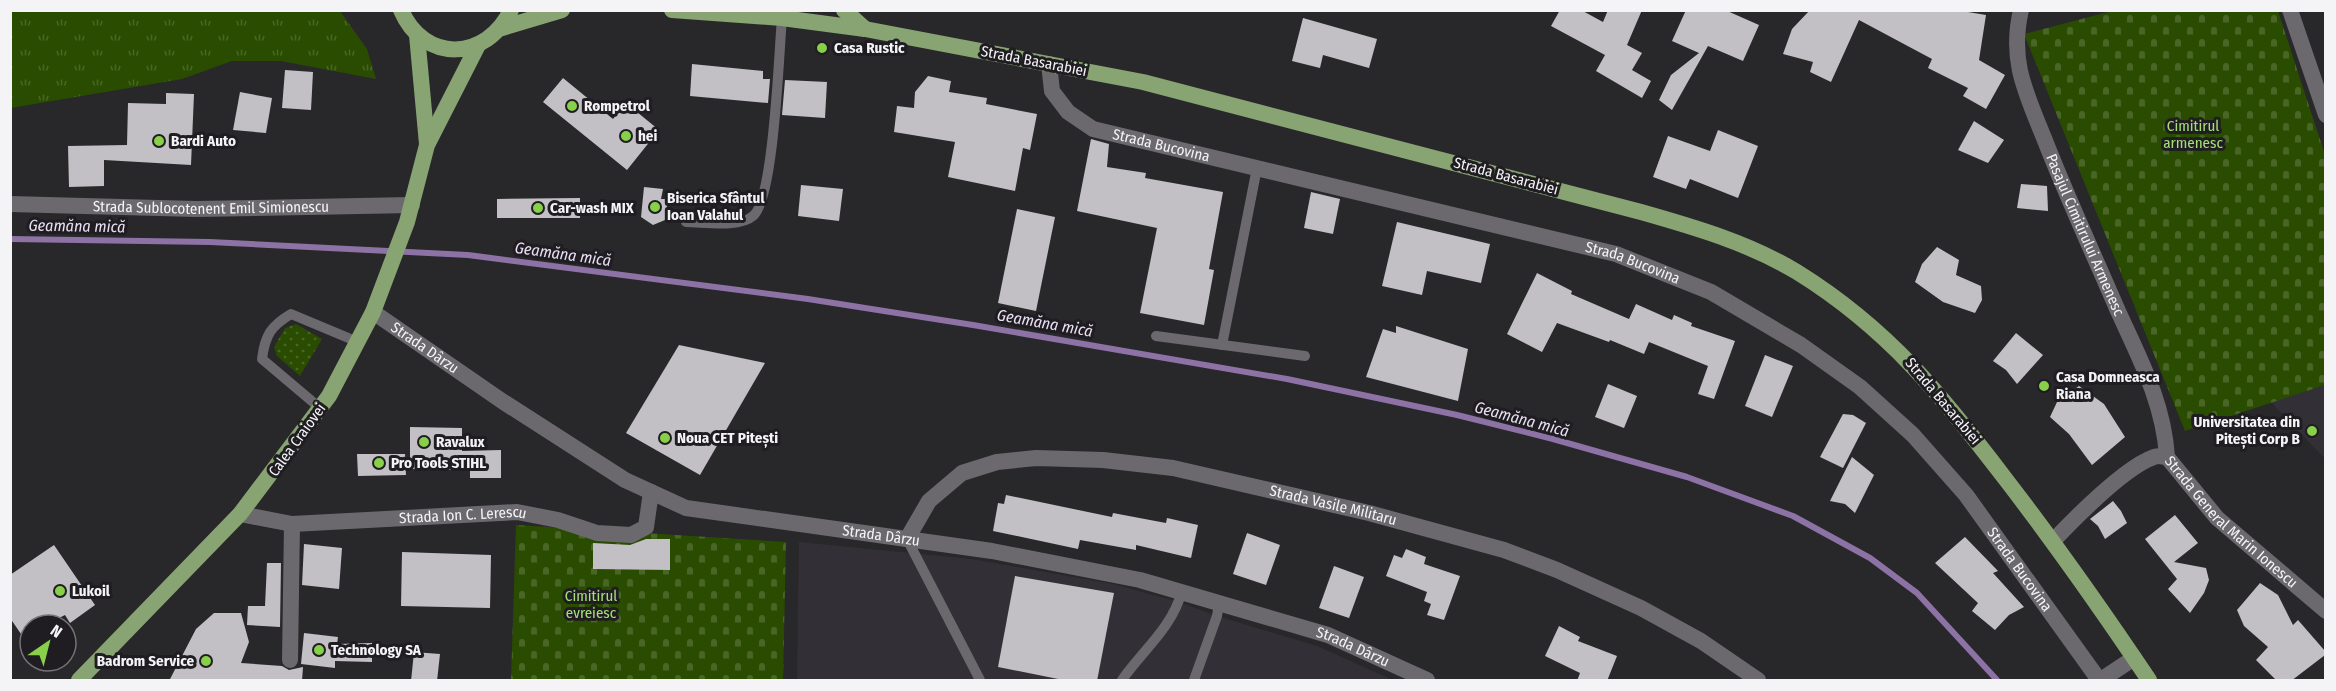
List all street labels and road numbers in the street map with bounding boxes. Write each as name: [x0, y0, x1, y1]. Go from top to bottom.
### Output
street label: Strada Basarabiei: [979, 42, 1089, 80]
street label: Strada Bucovina: [1111, 125, 1212, 166]
street label: Pasajul Cimitirului Armenesc: [2042, 151, 2128, 319]
street label: Strada Basarabiei: [1452, 153, 1560, 199]
street label: Strada Sublocotenent Emil Simionescu: [93, 197, 329, 218]
street label: Strada Bucovina: [1584, 238, 1683, 288]
street label: Strada Dârzu: [388, 318, 462, 377]
street label: Strada Basarabiei: [1902, 354, 1984, 448]
street label: Calea Craiovei: [265, 400, 329, 480]
street label: Strada General Marin Ionescu: [2161, 452, 2301, 592]
street label: Strada Vasile Militaru: [1268, 481, 1399, 529]
street label: Strada Ion C. Lerescu: [399, 503, 528, 527]
street label: Strada Dârzu: [841, 521, 921, 550]
street label: Strada Bucovina: [1983, 524, 2056, 615]
street label: Strada Dârzu: [1314, 623, 1392, 671]

